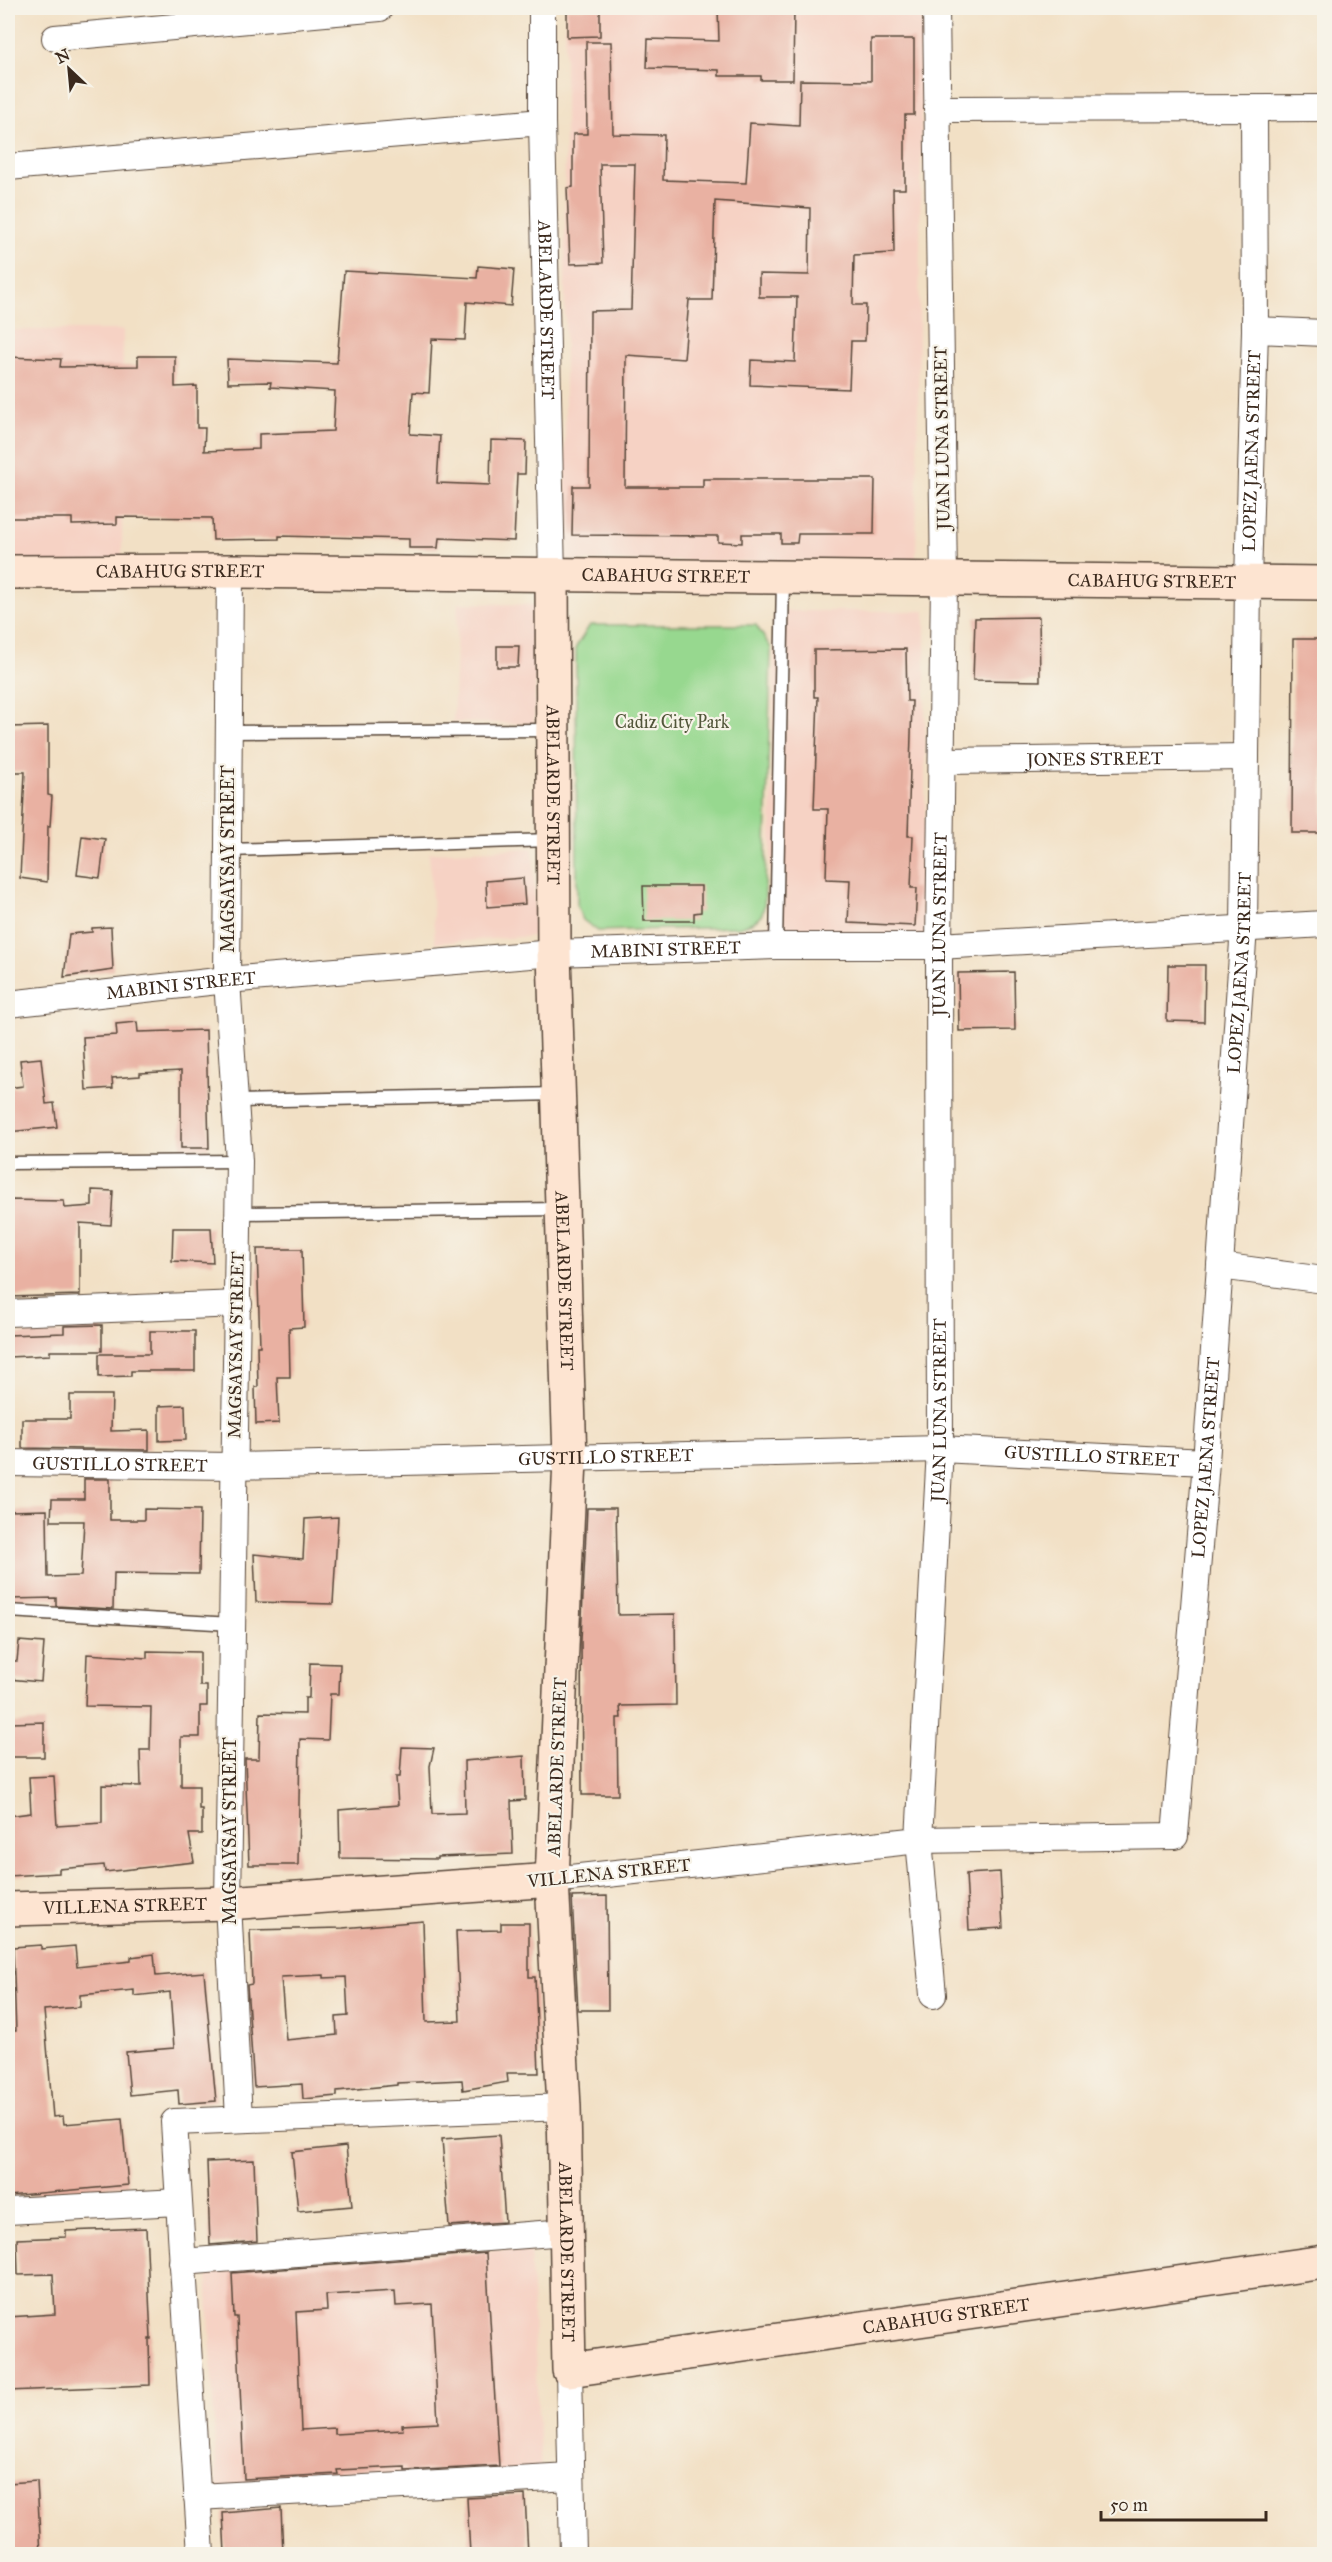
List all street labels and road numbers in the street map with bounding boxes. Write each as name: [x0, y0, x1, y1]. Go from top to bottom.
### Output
street label: ABELARDE STREET: [533, 219, 559, 400]
street label: JUAN LUNA STREET: [929, 346, 956, 532]
street label: LOPEZ JAENA STREET: [1238, 350, 1265, 552]
street label: CABAHUG STREET: [96, 560, 264, 583]
street label: CABAHUG STREET: [582, 564, 750, 588]
street label: CABAHUG STREET: [1068, 569, 1236, 593]
street label: ABELARDE STREET: [542, 704, 565, 885]
street label: JONES STREET: [1025, 747, 1163, 772]
street label: MAGSAYSAY STREET: [217, 765, 239, 953]
street label: JUAN LUNA STREET: [928, 832, 952, 1018]
street label: LOPEZ JAENA STREET: [1223, 872, 1256, 1074]
street label: MABINI STREET: [590, 936, 741, 963]
street label: MABINI STREET: [105, 967, 257, 1004]
street label: ABELARDE STREET: [551, 1190, 578, 1371]
street label: MAGSAYSAY STREET: [223, 1251, 249, 1439]
street label: JUAN LUNA STREET: [926, 1318, 951, 1505]
street label: LOPEZ JAENA STREET: [1187, 1356, 1224, 1559]
street label: GUSTILLO STREET: [1003, 1441, 1180, 1472]
street label: GUSTILLO STREET: [518, 1444, 694, 1470]
street label: GUSTILLO STREET: [32, 1452, 208, 1477]
street label: ABELARDE STREET: [543, 1677, 571, 1858]
street label: MAGSAYSAY STREET: [219, 1737, 241, 1925]
street label: VILLENA STREET: [525, 1853, 692, 1893]
street label: VILLENA STREET: [41, 1893, 207, 1919]
street label: ABELARDE STREET: [554, 2161, 579, 2342]
street label: CABAHUG STREET: [861, 2293, 1031, 2339]

